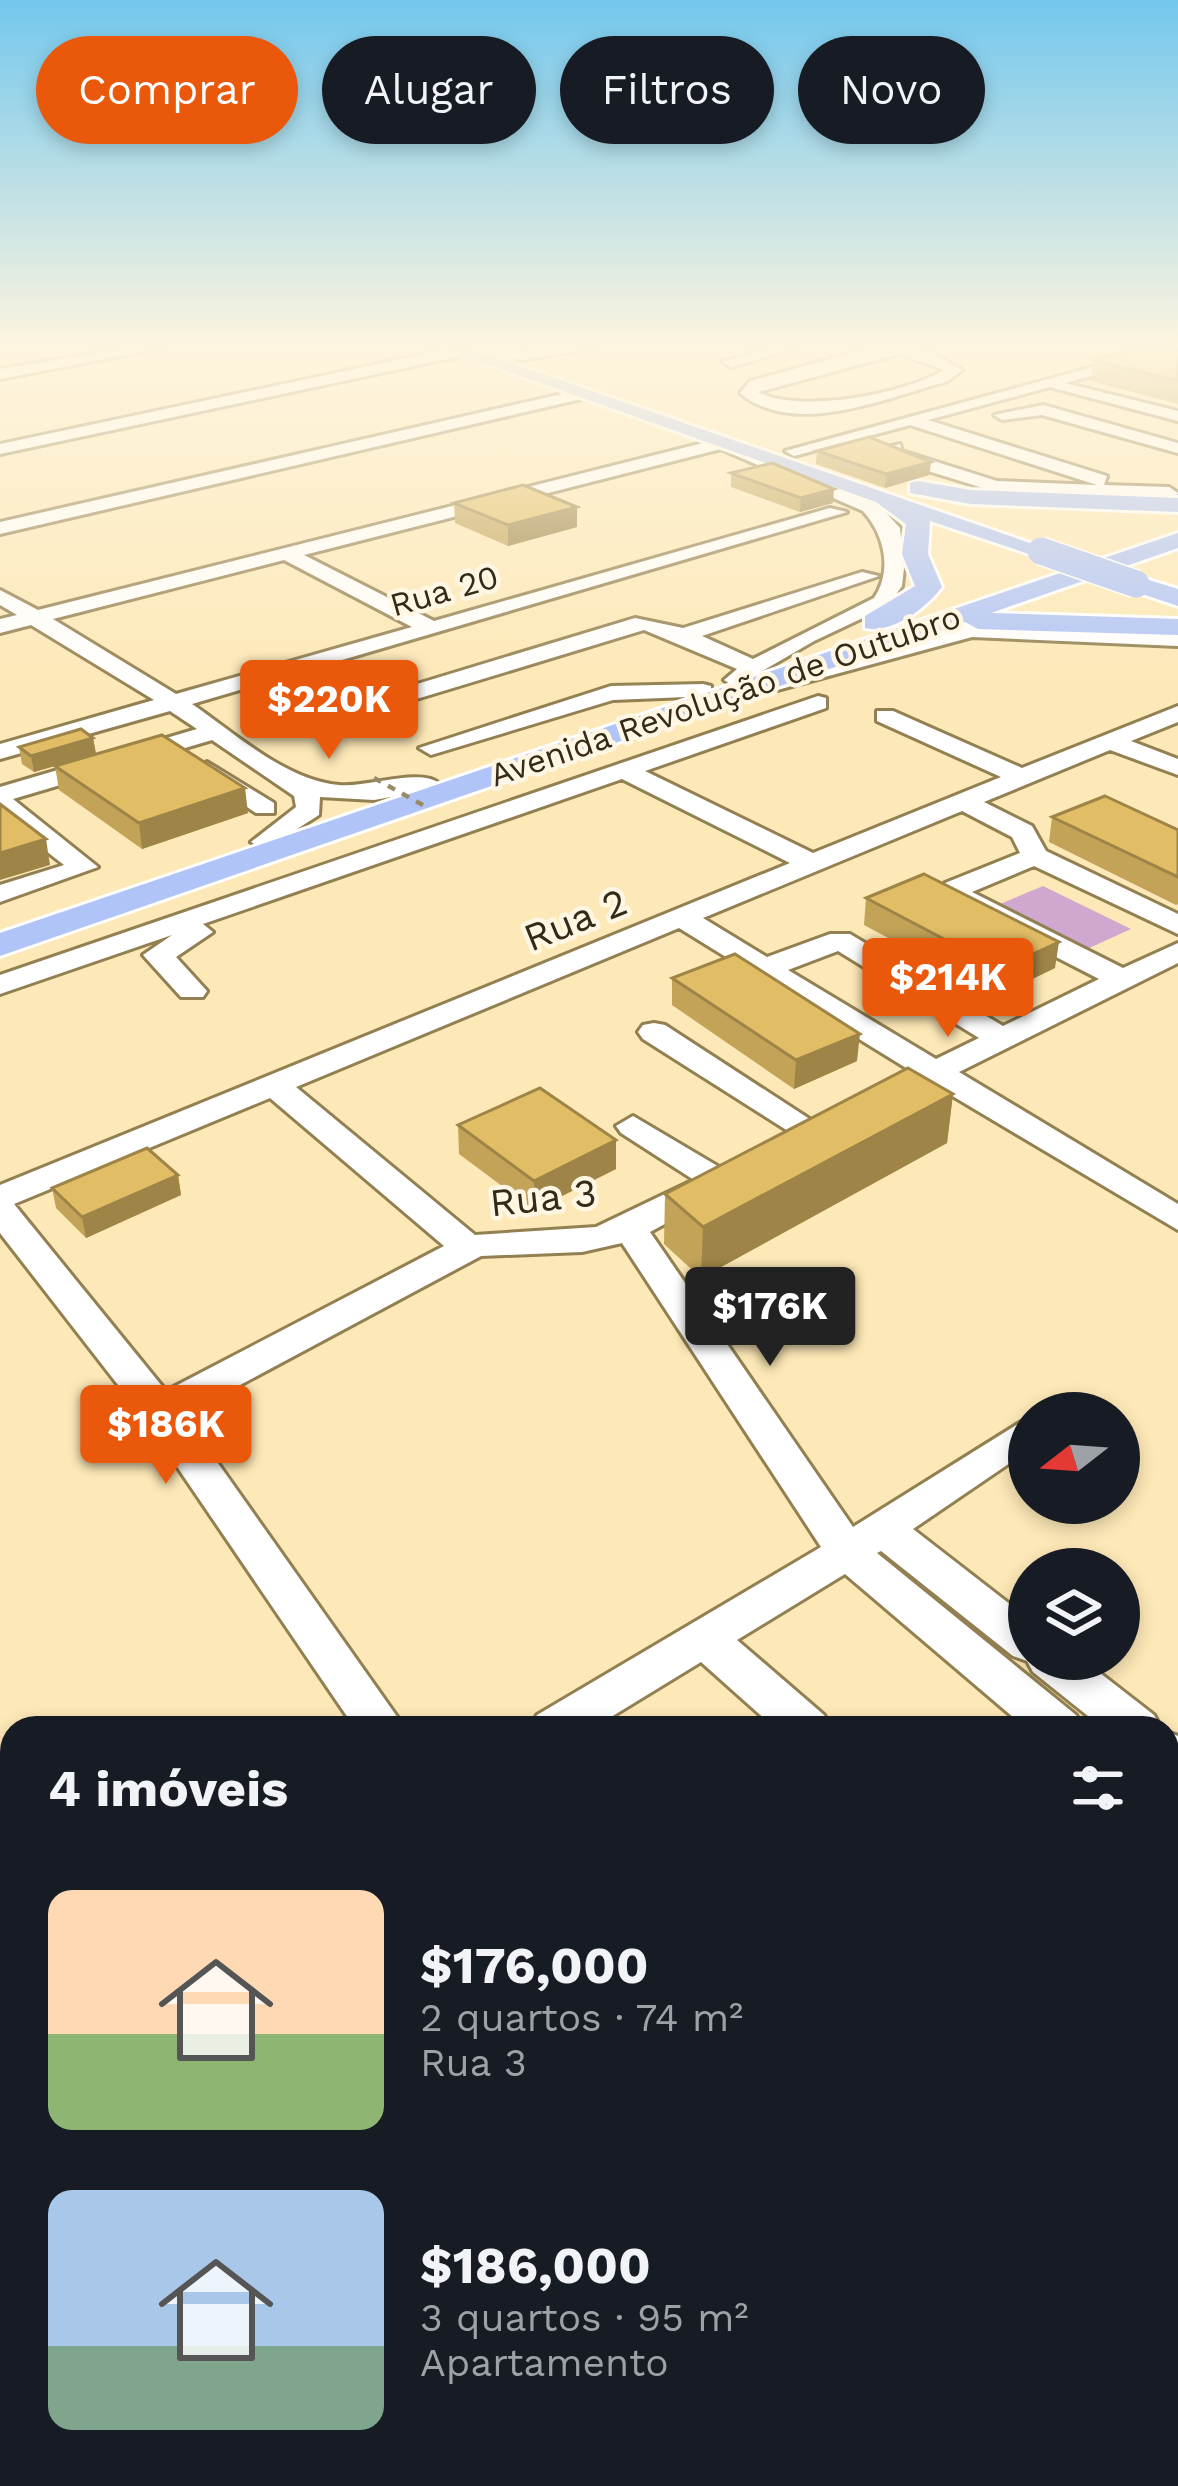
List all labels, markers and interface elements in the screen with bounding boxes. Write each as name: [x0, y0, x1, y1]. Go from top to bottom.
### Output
chip: Comprar: [36, 36, 298, 144]
chip: Alugar: [322, 36, 536, 144]
chip: Filtros: [560, 36, 774, 144]
chip: Novo: [798, 36, 985, 144]
street label: Rua 20: [385, 556, 503, 625]
street label: Avenida Revolução de Outubro: [485, 596, 966, 795]
pin: $220K: [245, 660, 413, 762]
text: $220K: [267, 676, 391, 721]
street label: Rua 2: [517, 879, 633, 960]
pin: $214K: [864, 938, 1032, 1040]
text: $214K: [889, 954, 1007, 999]
street label: Rua 3: [488, 1170, 599, 1225]
pin: $176K: [686, 1267, 854, 1369]
text: $176K: [712, 1283, 828, 1328]
pin: $186K: [82, 1385, 250, 1487]
north arrow: [1008, 1392, 1140, 1524]
map controls: [1008, 1392, 1140, 1680]
text: $186K: [107, 1401, 225, 1446]
button: layers: [1008, 1548, 1140, 1680]
icon: filters: [1065, 1755, 1131, 1821]
text: 4 imóveis: [48, 1759, 288, 1818]
text: $176,000: [420, 1936, 649, 1995]
icon: home: [144, 1938, 288, 2082]
text: 2 quartos · 74 m²: [420, 1995, 743, 2040]
text: Rua 3: [420, 2040, 527, 2085]
text: $186,000: [420, 2236, 651, 2295]
icon: home: [144, 2238, 288, 2382]
text: 3 quartos · 95 m²: [420, 2295, 749, 2340]
text: Apartamento: [420, 2340, 669, 2385]

